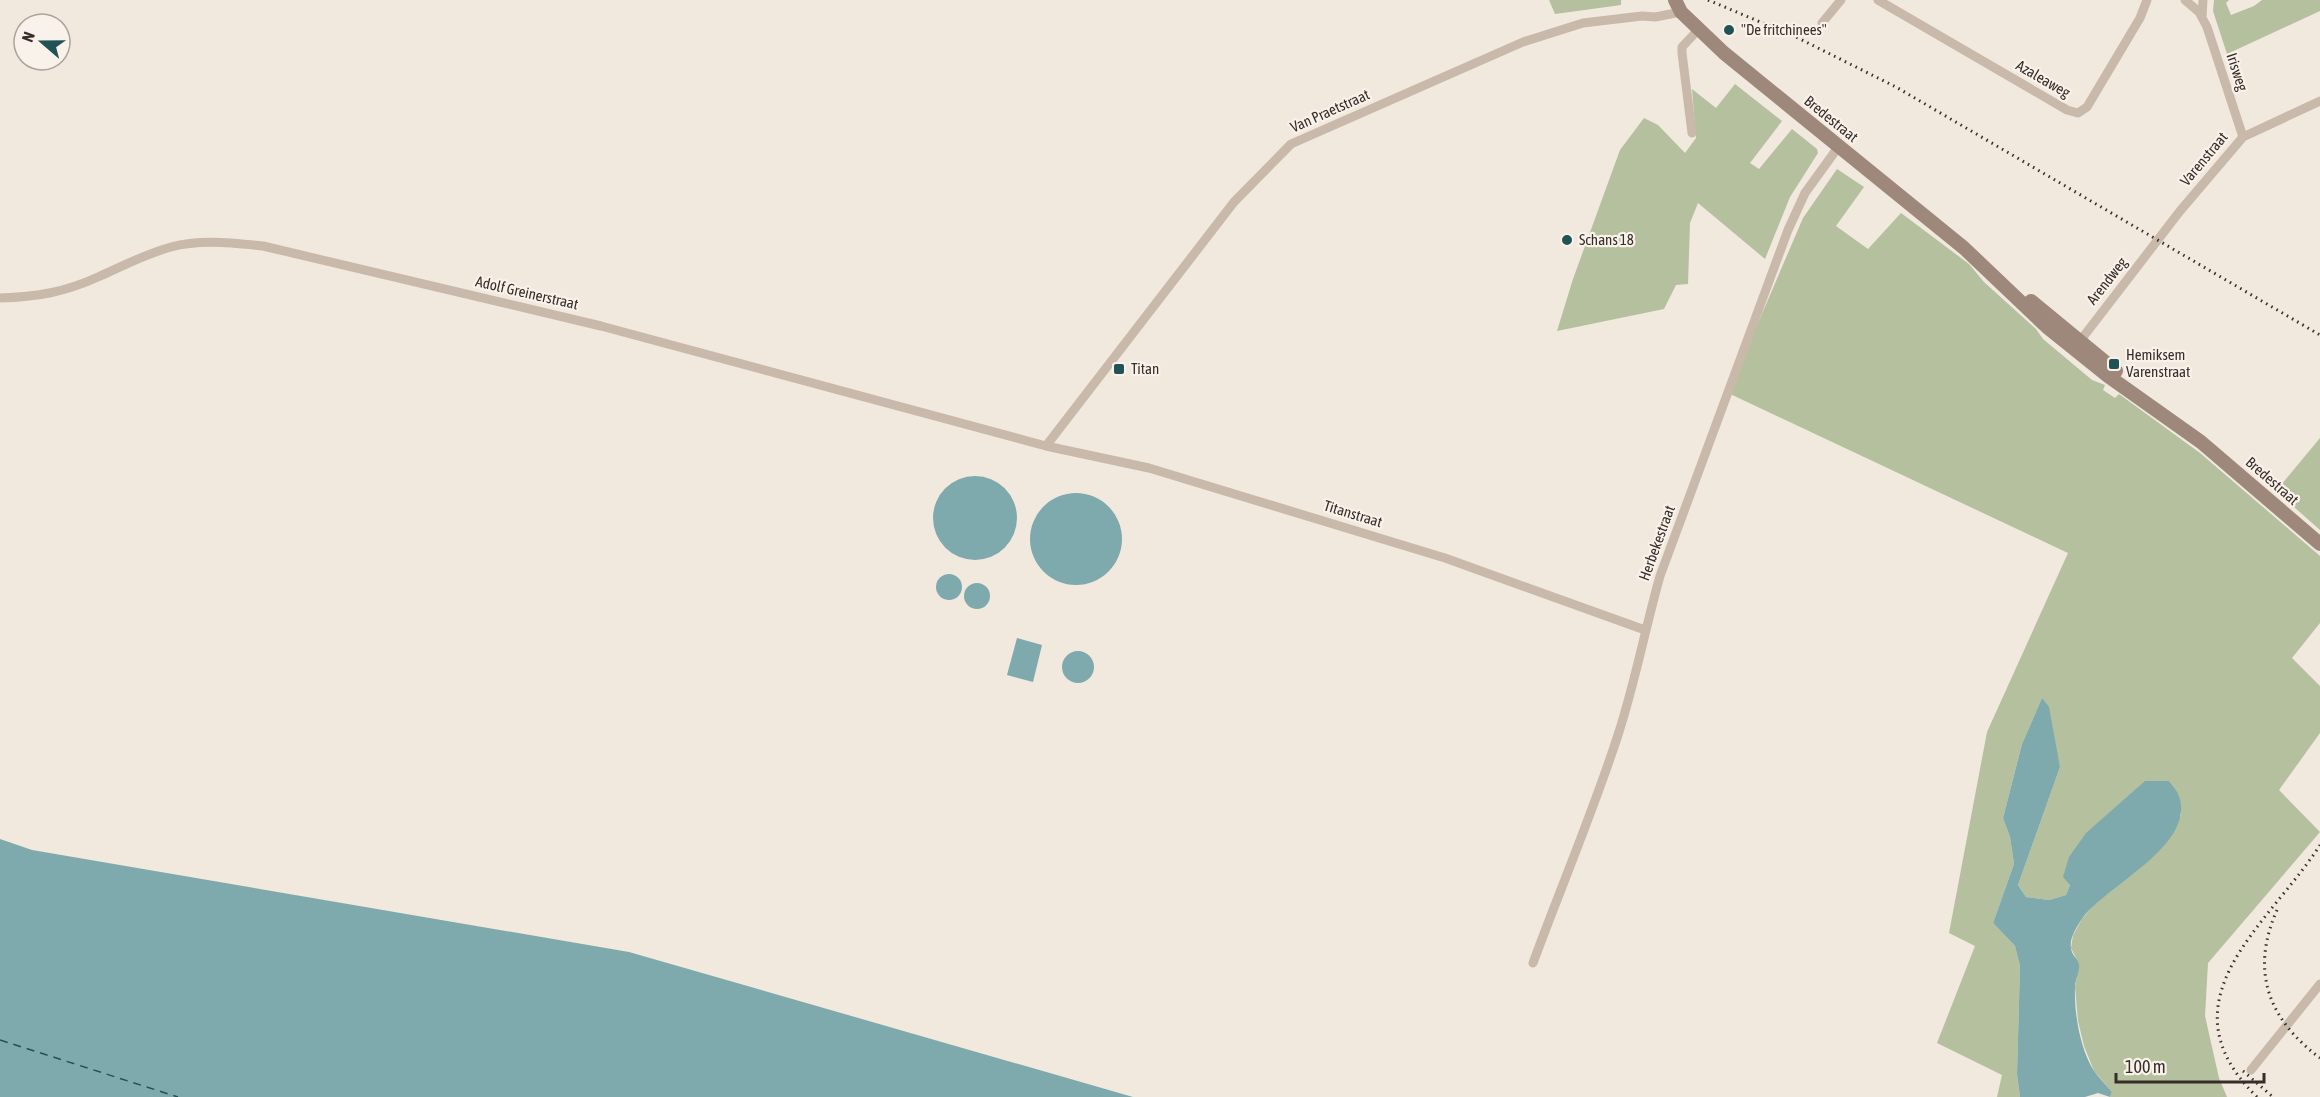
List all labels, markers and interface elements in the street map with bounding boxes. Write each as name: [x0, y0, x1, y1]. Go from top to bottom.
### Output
north arrow: [12, 12, 72, 72]
place label: "De fritchinees": [1741, 21, 1827, 38]
marker: "De fritchinees": [1722, 23, 1736, 37]
text: N: [18, 29, 38, 44]
street label: Irisweg: [2223, 51, 2252, 94]
street label: Azaleaweg: [2013, 56, 2074, 101]
street label: Van Praetstraat: [1288, 86, 1372, 136]
street label: Bredestraat: [1801, 92, 1862, 145]
street label: Varenstraat: [2176, 129, 2231, 189]
place label: Schans 18: [1579, 231, 1634, 248]
marker: Schans 18: [1560, 233, 1574, 247]
street label: Arendweg: [2083, 253, 2131, 308]
street label: Adolf Greinerstraat: [474, 272, 580, 313]
place label: Hemiksem Varenstraat: [2126, 346, 2190, 380]
marker: Hemiksem Varenstraat: [2107, 357, 2121, 371]
place label: Titan: [1131, 360, 1159, 377]
marker: Titan: [1112, 362, 1126, 376]
street label: Bredestraat: [2243, 453, 2302, 508]
street label: Titanstraat: [1322, 497, 1384, 530]
street label: Herbekestraat: [1635, 503, 1678, 583]
scale bar: [2116, 1046, 2264, 1084]
text: 100 m: [2125, 1056, 2166, 1077]

